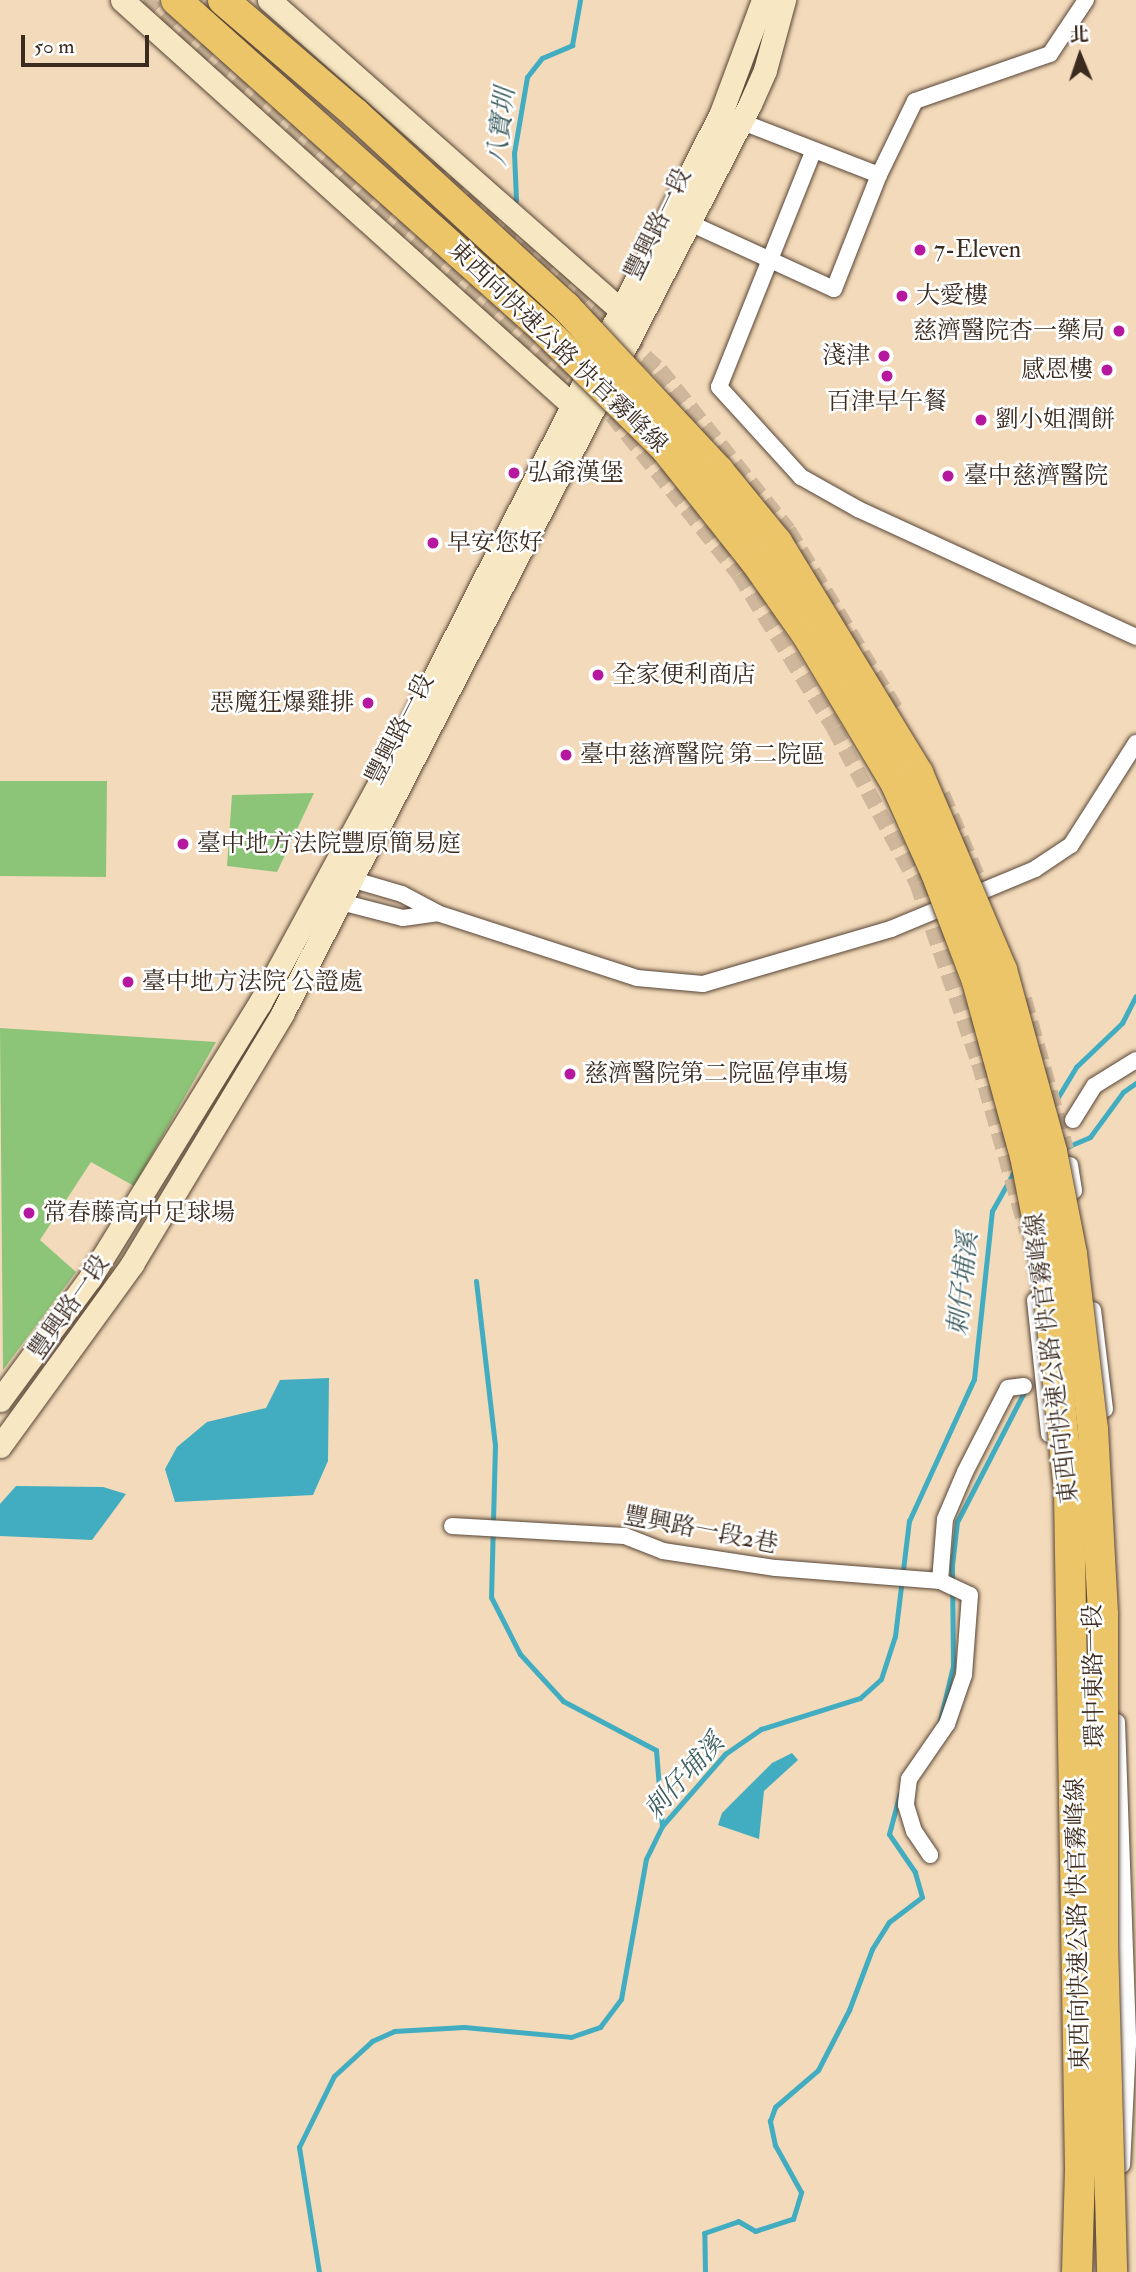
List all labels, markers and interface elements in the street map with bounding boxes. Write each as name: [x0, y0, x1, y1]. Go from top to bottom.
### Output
scale bar: [24, 21, 152, 65]
north arrow: [1045, 21, 1115, 91]
text: 北: [1069, 23, 1089, 47]
text: 50 m: [34, 33, 75, 60]
water label: 八寶圳: [482, 86, 522, 168]
street label: 豐興路一段: [619, 164, 697, 284]
street label: 東西向快速公路 快官霧峰線: [443, 235, 673, 459]
place label: 7-Eleven: [934, 236, 1021, 264]
marker: 7-Eleven: [912, 242, 928, 258]
place label: 大愛樓: [916, 282, 988, 310]
marker: 大愛樓: [894, 288, 910, 304]
place label: 慈濟醫院杏一藥局: [913, 317, 1105, 345]
marker: 慈濟醫院杏一藥局: [1111, 323, 1127, 339]
place label: 淺津: [822, 342, 870, 370]
marker: 淺津: [876, 348, 892, 364]
place label: 感恩樓: [1021, 356, 1093, 384]
marker: 感恩樓: [1099, 362, 1115, 378]
marker: 百津早午餐: [879, 368, 895, 384]
place label: 百津早午餐: [827, 388, 947, 416]
place label: 劉小姐潤餅: [995, 406, 1115, 434]
marker: 劉小姐潤餅: [973, 412, 989, 428]
place label: 弘爺漢堡: [528, 459, 624, 487]
place label: 臺中慈濟醫院: [964, 462, 1108, 490]
marker: 弘爺漢堡: [506, 465, 522, 481]
marker: 臺中慈濟醫院: [938, 466, 958, 486]
place label: 早安您好: [447, 529, 543, 557]
marker: 早安您好: [425, 535, 441, 551]
place label: 全家便利商店: [612, 661, 756, 689]
marker: 全家便利商店: [590, 667, 606, 683]
street label: 豐興路一段: [360, 669, 440, 789]
place label: 惡魔狂爆雞排: [210, 689, 354, 717]
marker: 惡魔狂爆雞排: [360, 695, 376, 711]
place label: 臺中慈濟醫院 第二院區: [580, 741, 825, 769]
marker: 臺中慈濟醫院 第二院區: [558, 747, 574, 763]
place label: 臺中地方法院豐原簡易庭: [197, 830, 461, 858]
marker: 臺中地方法院豐原簡易庭: [175, 836, 191, 852]
place label: 臺中地方法院 公證處: [142, 968, 363, 996]
marker: 臺中地方法院 公證處: [120, 974, 136, 990]
place label: 慈濟醫院第二院區停車塲: [584, 1060, 848, 1088]
marker: 慈濟醫院第二院區停車塲: [562, 1066, 578, 1082]
place label: 常春藤高中足球場: [43, 1199, 235, 1227]
marker: 常春藤高中足球場: [21, 1205, 37, 1221]
street label: 東西向快速公路 快官霧峰線: [1020, 1211, 1084, 1505]
water label: 刺仔埔溪: [943, 1231, 985, 1337]
street label: 豐興路一段: [23, 1250, 115, 1364]
street label: 豐興路一段2巷: [622, 1501, 780, 1559]
street label: 環中東路一段: [1078, 1604, 1110, 1748]
water label: 刺仔埔溪: [639, 1728, 731, 1826]
street label: 東西向快速公路 快官霧峰線: [1061, 1777, 1095, 2071]

